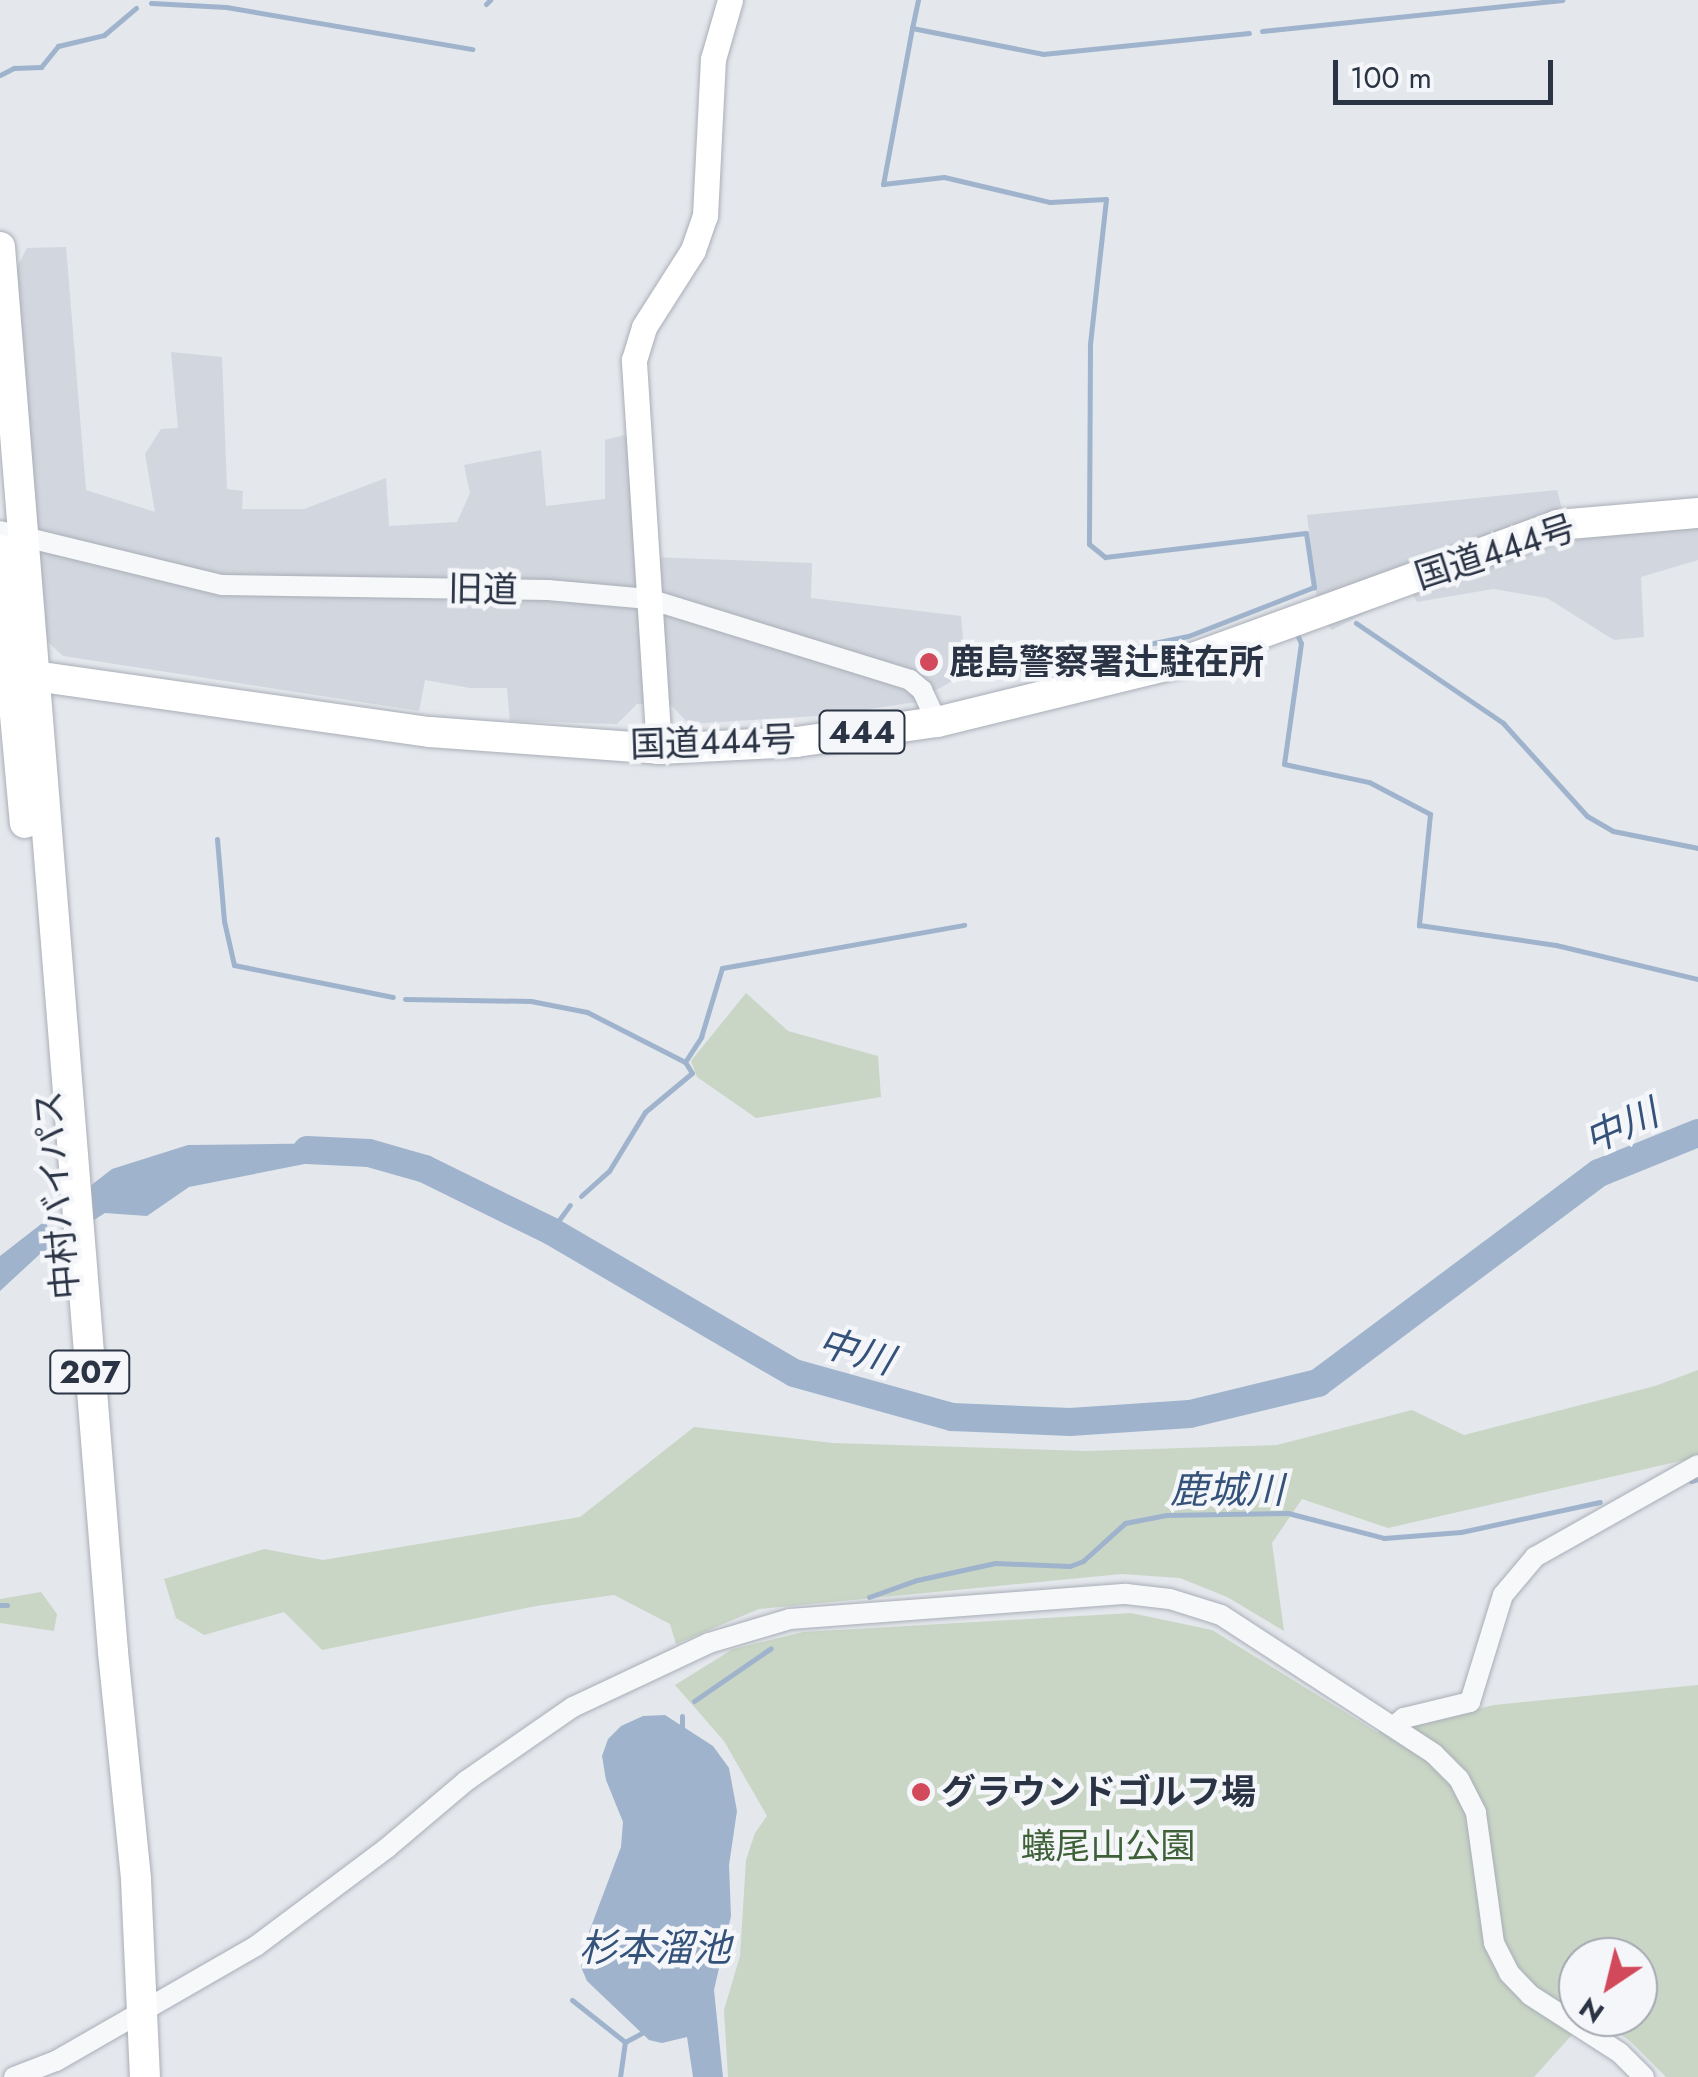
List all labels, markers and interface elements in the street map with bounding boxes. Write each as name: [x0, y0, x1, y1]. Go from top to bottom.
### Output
scale bar: [1338, 40, 1558, 102]
text: 100 m: [1350, 56, 1432, 99]
street label: 国道444号: [1409, 506, 1581, 598]
street label: 旧道: [448, 567, 518, 611]
place label: 鹿島警察署辻駐在所: [949, 641, 1264, 683]
marker: 鹿島警察署辻駐在所: [918, 651, 940, 673]
road number: 444: [817, 705, 907, 759]
street label: 国道444号: [629, 718, 797, 766]
street label: 中村バイパス: [27, 1089, 87, 1301]
water label: 中川: [1577, 1090, 1665, 1162]
water label: 中川: [813, 1319, 899, 1383]
road number: 207: [48, 1345, 132, 1399]
water label: 鹿城川: [1170, 1467, 1284, 1513]
place label: グラウンドゴルフ場: [941, 1771, 1256, 1813]
marker: グラウンドゴルフ場: [910, 1781, 932, 1803]
park label: 蟻尾山公園: [1021, 1825, 1195, 1867]
water label: 杉本溜池: [579, 1925, 731, 1971]
north arrow: [1558, 1937, 1658, 2037]
text: N: [1571, 1987, 1613, 2034]

